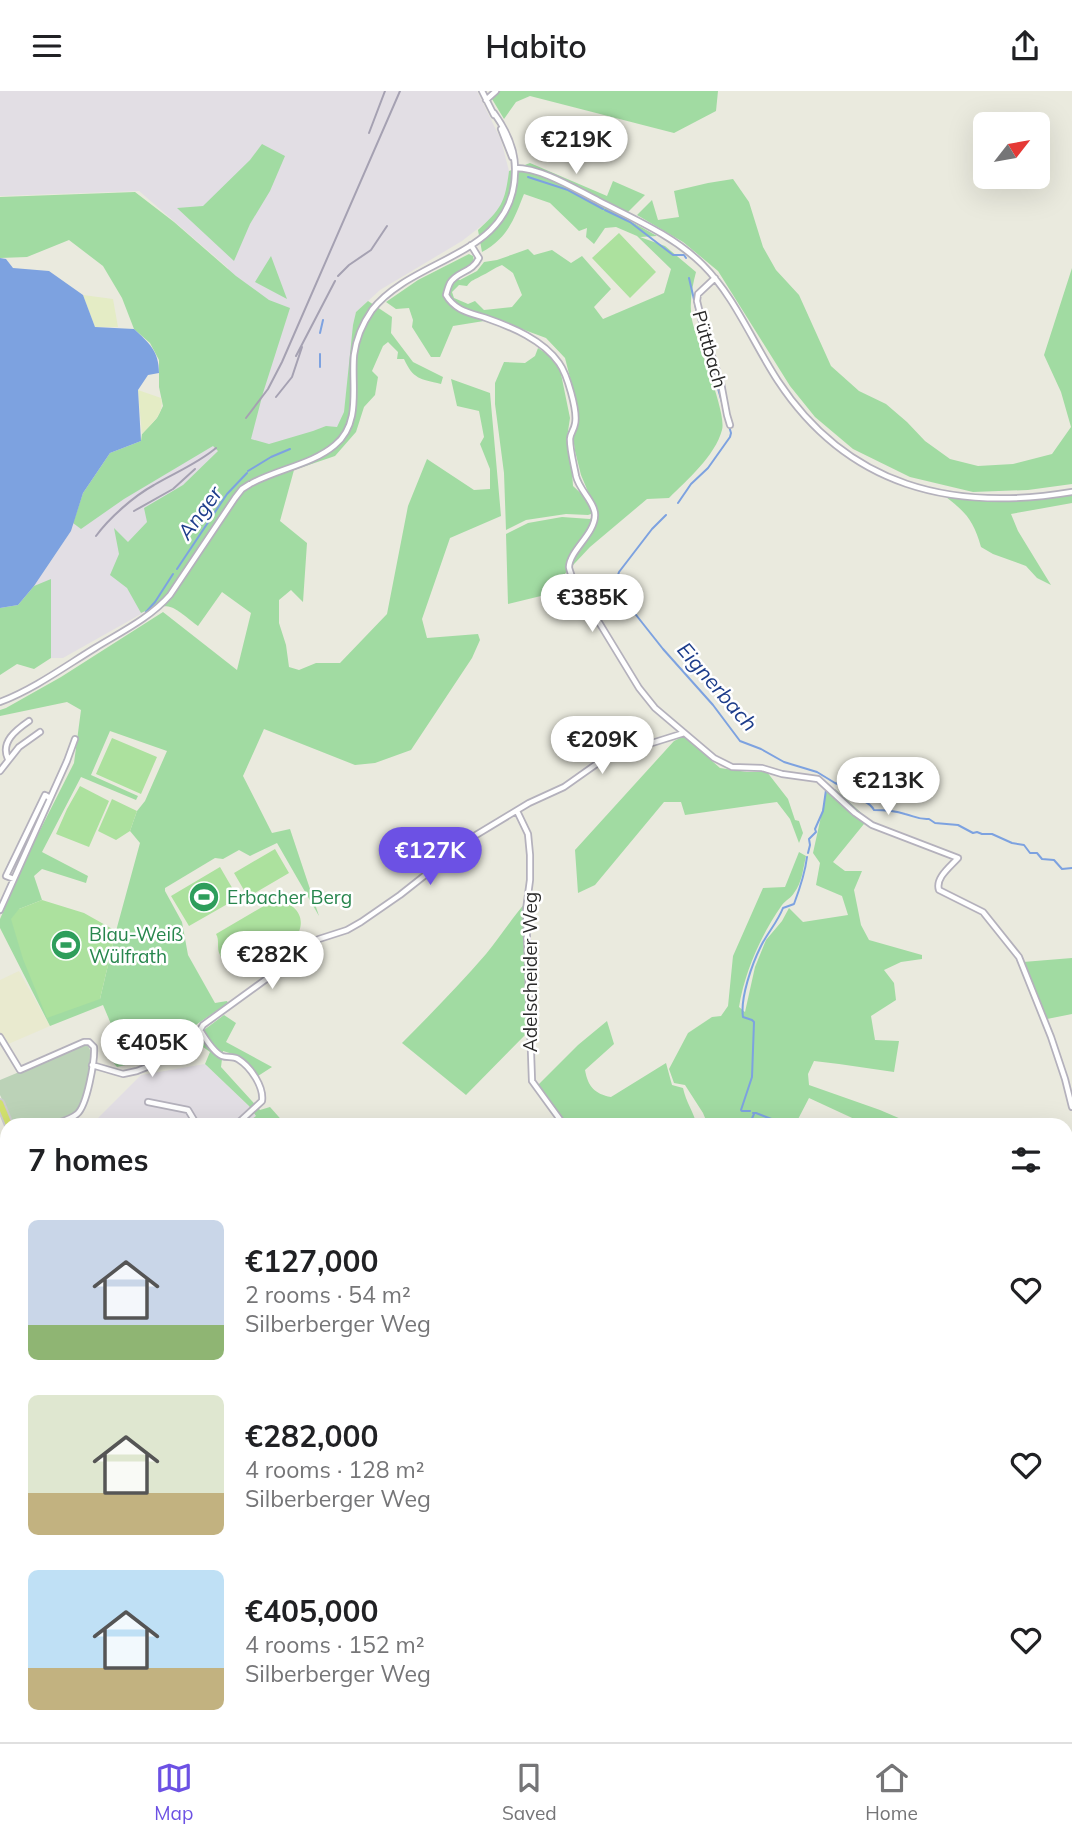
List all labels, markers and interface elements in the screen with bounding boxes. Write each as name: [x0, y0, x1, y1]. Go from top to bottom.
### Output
text: Habito: [485, 26, 587, 66]
icon: menu: [28, 27, 66, 65]
icon: share: [1006, 27, 1044, 65]
north arrow: [973, 112, 1050, 189]
map controls: [973, 112, 1050, 189]
pin: €219K: [527, 116, 625, 176]
text: €219K: [541, 124, 611, 153]
street label: Püttbach: [687, 307, 733, 391]
water label: Anger: [171, 480, 228, 545]
pin: €385K: [543, 575, 641, 634]
text: €385K: [557, 582, 627, 611]
water label: Eignerbach: [672, 637, 763, 736]
pin: €209K: [553, 717, 651, 776]
text: €209K: [567, 724, 637, 753]
pin: €213K: [839, 757, 937, 817]
text: €213K: [853, 765, 923, 794]
pin: €127K: [381, 827, 479, 887]
text: €127K: [395, 835, 465, 864]
sports icon: Erbacher Berg: [187, 880, 221, 914]
place label: Erbacher Berg: [227, 885, 352, 909]
street label: Adelscheider Weg: [518, 892, 542, 1052]
place label: Blau-Weiß Wülfrath: [89, 922, 183, 968]
sports icon: Blau-Weiß Wülfrath: [49, 928, 83, 962]
pin: €282K: [223, 932, 321, 991]
text: €282K: [237, 939, 307, 968]
pin: €405K: [103, 1019, 201, 1079]
text: €405K: [117, 1027, 187, 1056]
text: 7 homes: [28, 1141, 149, 1179]
icon: filters: [1007, 1141, 1045, 1179]
text: €127,000: [245, 1242, 378, 1280]
icon: home: [84, 1248, 168, 1332]
icon: heart: [1007, 1271, 1045, 1309]
text: 2 rooms · 54 m²: [245, 1280, 411, 1309]
text: Silberberger Weg: [245, 1309, 431, 1338]
text: €282,000: [245, 1417, 378, 1455]
icon: home: [84, 1423, 168, 1507]
icon: heart: [1007, 1446, 1045, 1484]
text: 4 rooms · 128 m²: [245, 1455, 425, 1484]
text: Silberberger Weg: [245, 1484, 431, 1513]
text: €405,000: [245, 1592, 378, 1630]
icon: home: [84, 1598, 168, 1682]
icon: heart: [1007, 1621, 1045, 1659]
text: 4 rooms · 152 m²: [245, 1630, 425, 1659]
text: Silberberger Weg: [245, 1659, 431, 1688]
tab: Map: [154, 1759, 193, 1825]
tab: Saved: [502, 1759, 557, 1825]
tab: Home: [865, 1759, 918, 1825]

